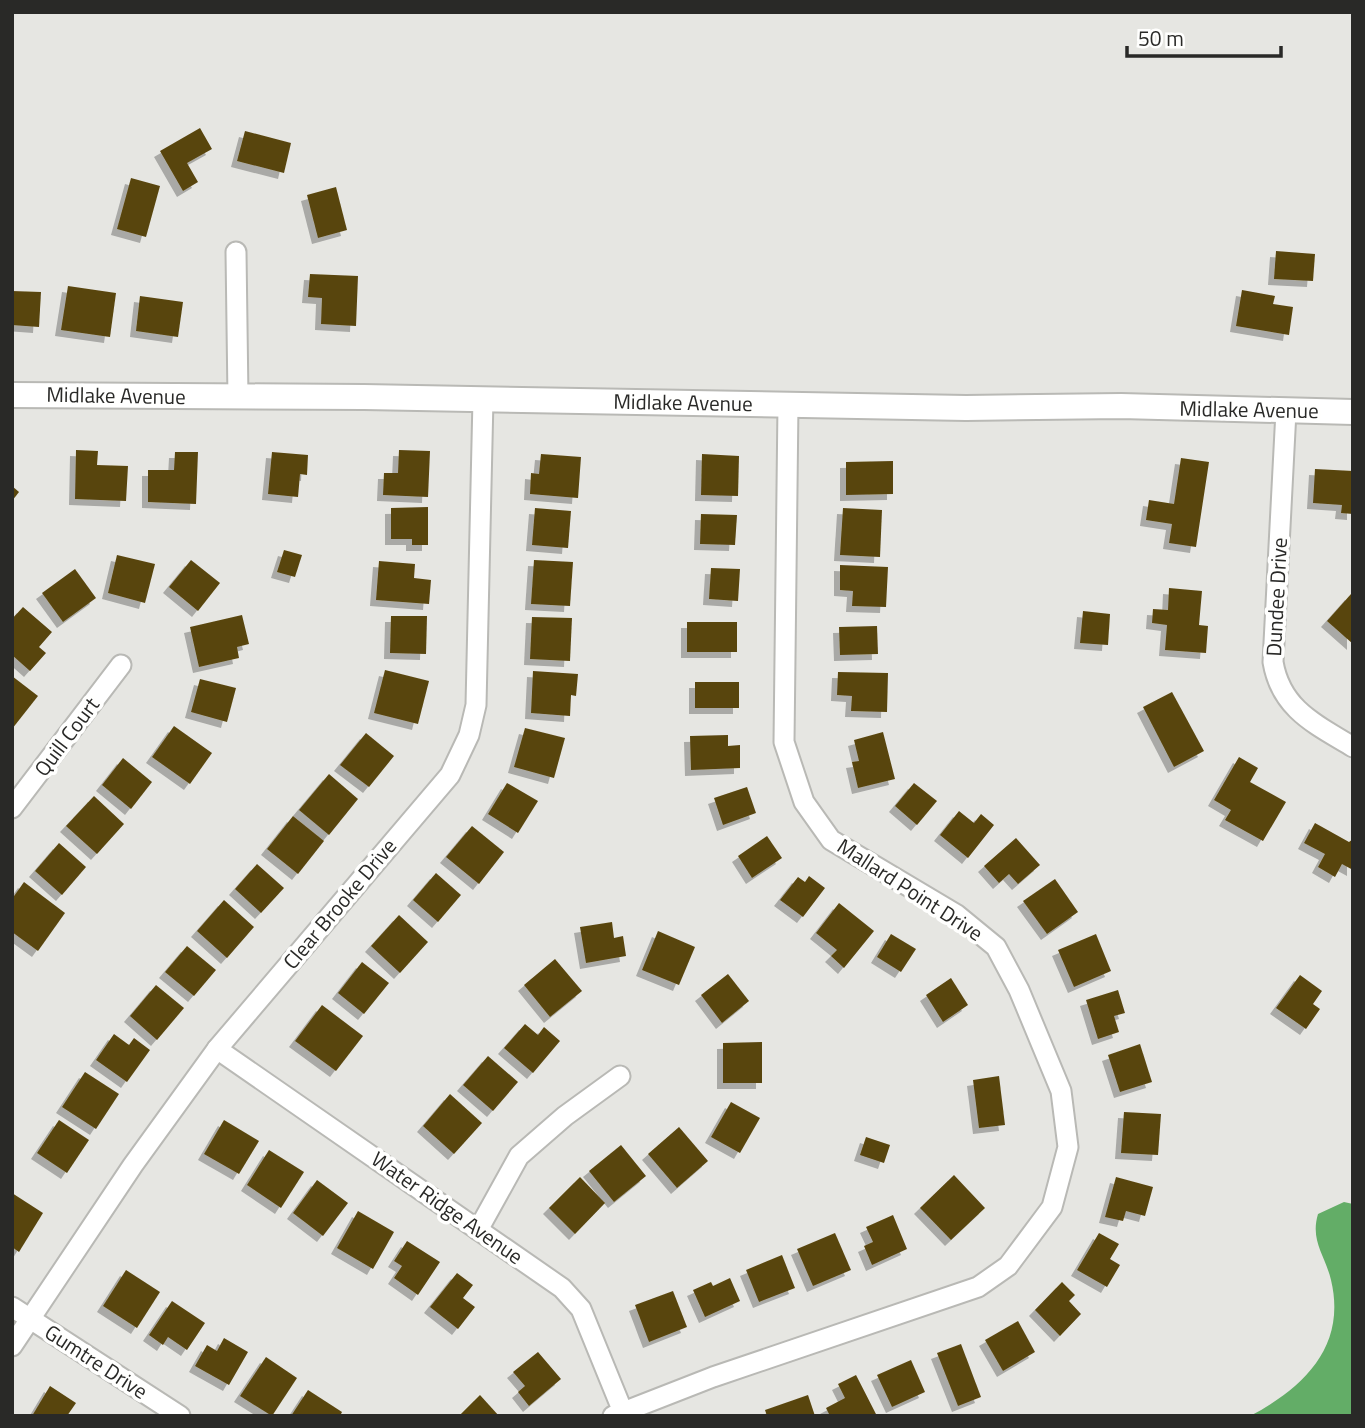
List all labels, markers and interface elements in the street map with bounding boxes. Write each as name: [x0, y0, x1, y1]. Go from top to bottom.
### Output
scale bar: [1127, 14, 1281, 58]
text: 50 m: [1138, 22, 1184, 54]
street label: Midlake Avenue: [46, 378, 186, 412]
street label: Midlake Avenue: [613, 385, 753, 419]
street label: Midlake Avenue: [1179, 392, 1319, 426]
street label: Dundee Drive: [1257, 537, 1295, 657]
street label: Quill Court: [26, 690, 107, 783]
street label: Mallard Point Drive: [831, 830, 990, 948]
street label: Clear Brooke Drive: [275, 831, 404, 976]
street label: Water Ridge Avenue: [365, 1143, 530, 1272]
street label: Gumtre Drive: [39, 1316, 154, 1406]

